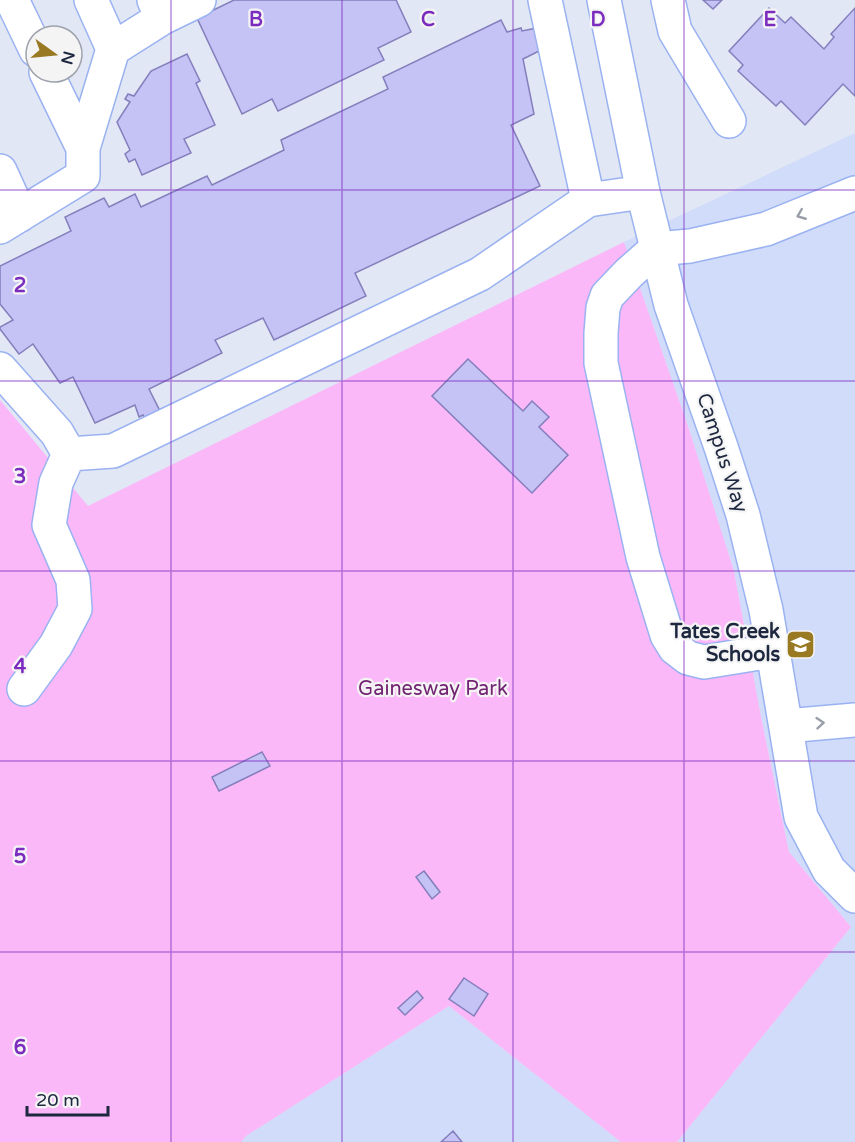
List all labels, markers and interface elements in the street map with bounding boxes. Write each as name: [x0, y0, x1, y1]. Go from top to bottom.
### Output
text: B: [249, 8, 263, 32]
text: C: [421, 8, 435, 32]
text: D: [590, 8, 606, 32]
text: E: [764, 8, 777, 32]
north arrow: [24, 24, 84, 84]
text: N: [56, 49, 79, 66]
one-way arrow: [796, 208, 807, 220]
text: 2: [14, 274, 26, 298]
street label: Campus Way: [691, 390, 753, 516]
text: 3: [14, 465, 26, 489]
place label: Tates Creek Schools: [669, 620, 780, 667]
school or university icon: Tates Creek Schools: [785, 628, 817, 660]
text: 4: [14, 655, 27, 679]
park label: Gainesway Park: [358, 677, 508, 701]
one-way arrow: [816, 717, 825, 730]
text: 5: [14, 845, 26, 869]
text: 6: [14, 1036, 26, 1060]
scale bar: [27, 1079, 108, 1117]
text: 20 m: [36, 1089, 80, 1111]

